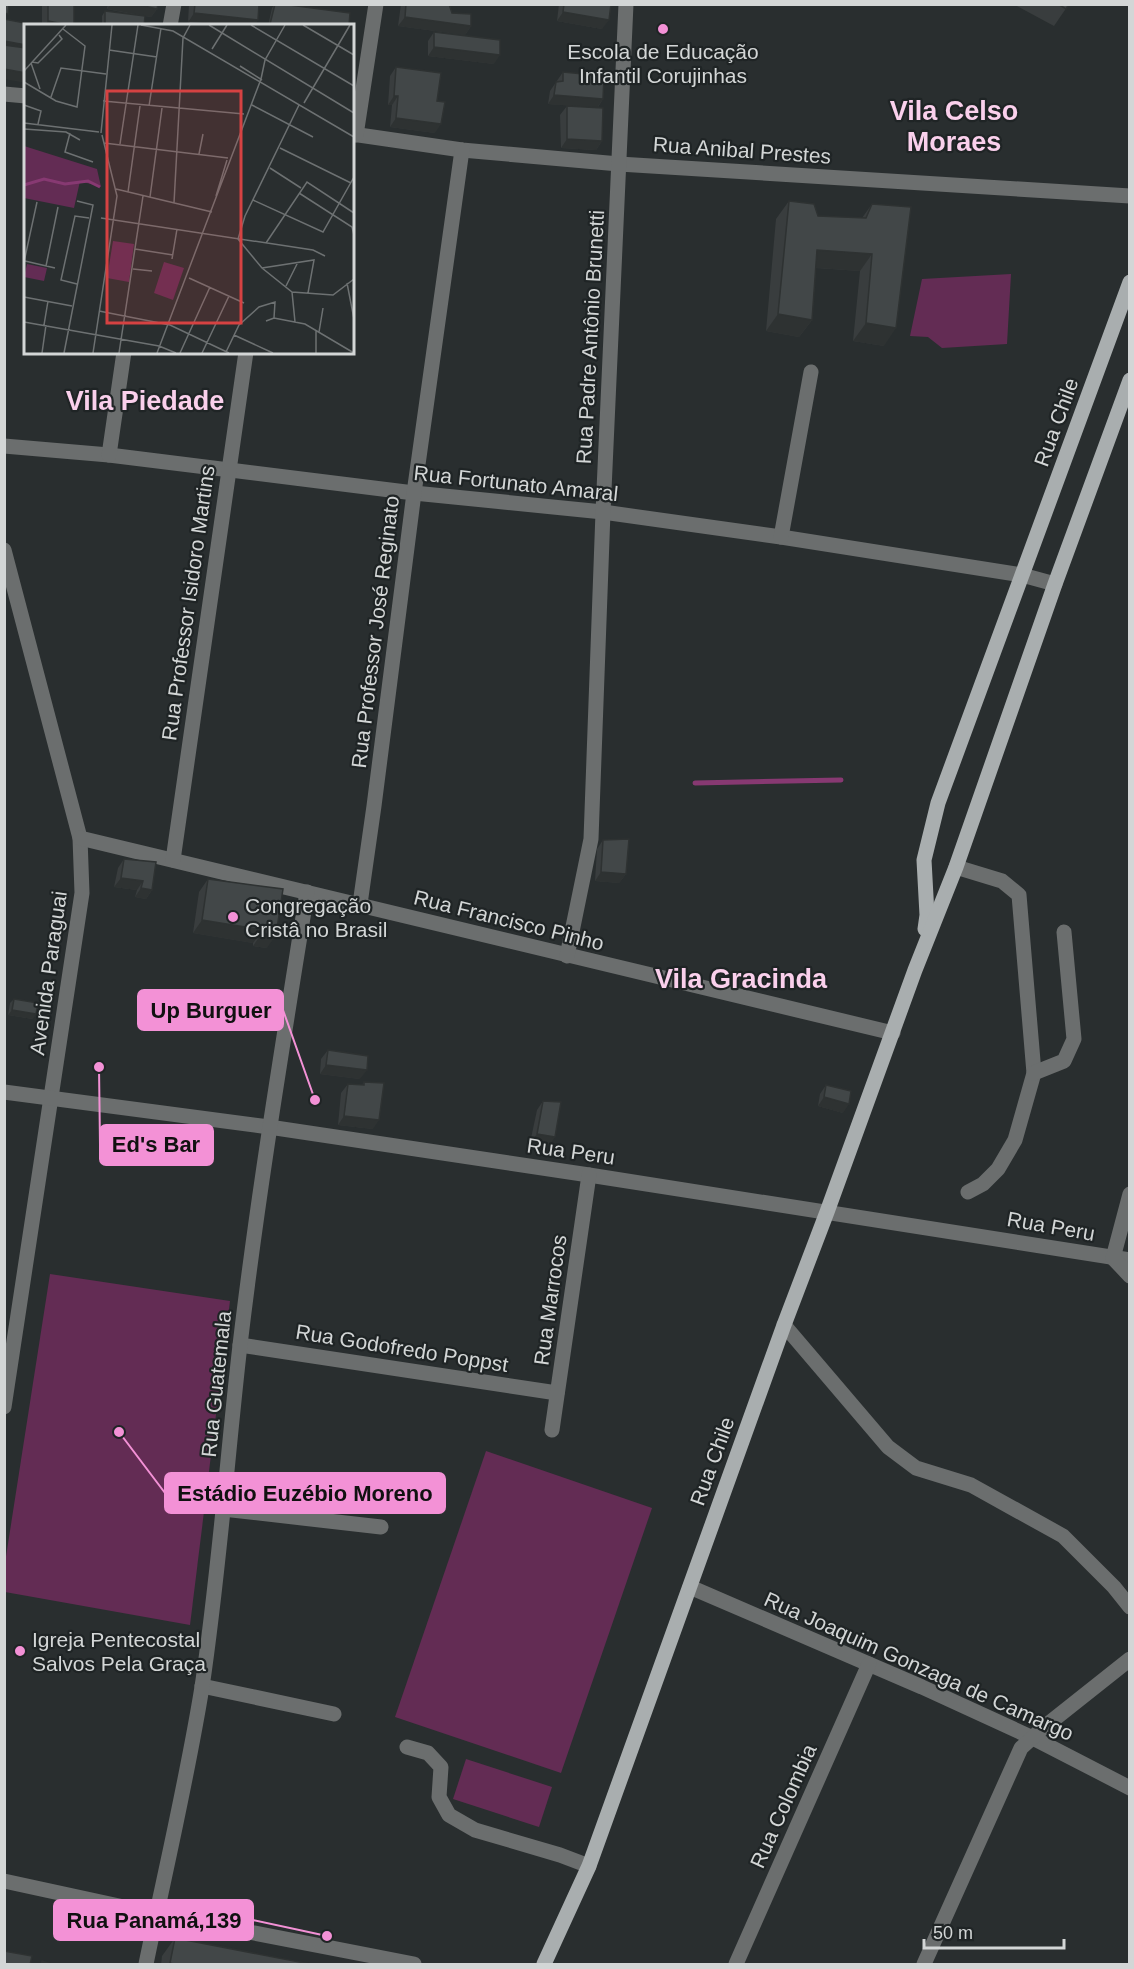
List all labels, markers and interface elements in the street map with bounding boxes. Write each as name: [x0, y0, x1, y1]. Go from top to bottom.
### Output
marker: Escola de Educação Infantil Corujinhas: [656, 22, 670, 36]
inset map: [24, 24, 354, 354]
place label: Escola de Educação Infantil Corujinhas: [567, 40, 759, 87]
district label: Vila Celso Moraes: [890, 96, 1018, 157]
street label: Rua Anibal Prestes: [652, 132, 832, 168]
street label: Rua Padre Antônio Brunetti: [572, 209, 608, 465]
street label: Rua Chile: [1029, 375, 1083, 469]
district label: Vila Piedade: [66, 386, 224, 416]
street label: Rua Fortunato Amaral: [413, 461, 619, 505]
street label: Rua Professor Isidoro Martins: [157, 464, 219, 742]
street label: Rua Professor José Reginato: [347, 494, 403, 770]
street label: Rua Francisco Pinho: [412, 885, 606, 955]
street label: Avenida Paraguai: [25, 890, 71, 1056]
place label: Congregação Cristâ no Brasil: [245, 894, 387, 941]
marker: Congregação Cristâ no Brasil: [226, 910, 240, 924]
district label: Vila Gracinda: [655, 964, 828, 994]
callout: Up Burguer: [138, 990, 283, 1030]
text: Up Burguer: [151, 998, 272, 1023]
callout: Ed's Bar: [100, 1125, 213, 1165]
text: Ed's Bar: [112, 1132, 201, 1157]
street label: Rua Peru: [525, 1133, 617, 1169]
street label: Rua Peru: [1005, 1207, 1097, 1245]
street label: Rua Marrocos: [529, 1233, 571, 1367]
street label: Rua Guatemala: [197, 1309, 235, 1458]
street label: Rua Godofredo Poppst: [294, 1320, 510, 1376]
street label: Rua Chile: [685, 1414, 739, 1508]
callout: Estádio Euzébio Moreno: [165, 1473, 445, 1513]
text: Estádio Euzébio Moreno: [177, 1481, 433, 1506]
street label: Rua Joaquim Gonzaga de Camargo: [761, 1587, 1077, 1745]
place label: Igreja Pentecostal Salvos Pela Graça: [32, 1628, 206, 1675]
marker: Igreja Pentecostal Salvos Pela Graça: [13, 1644, 27, 1658]
street label: Rua Colombia: [745, 1740, 821, 1871]
callout: Rua Panamá,139: [54, 1900, 253, 1940]
text: Rua Panamá,139: [67, 1908, 241, 1933]
scale bar: [924, 1912, 1064, 1950]
text: 50 m: [933, 1923, 973, 1943]

